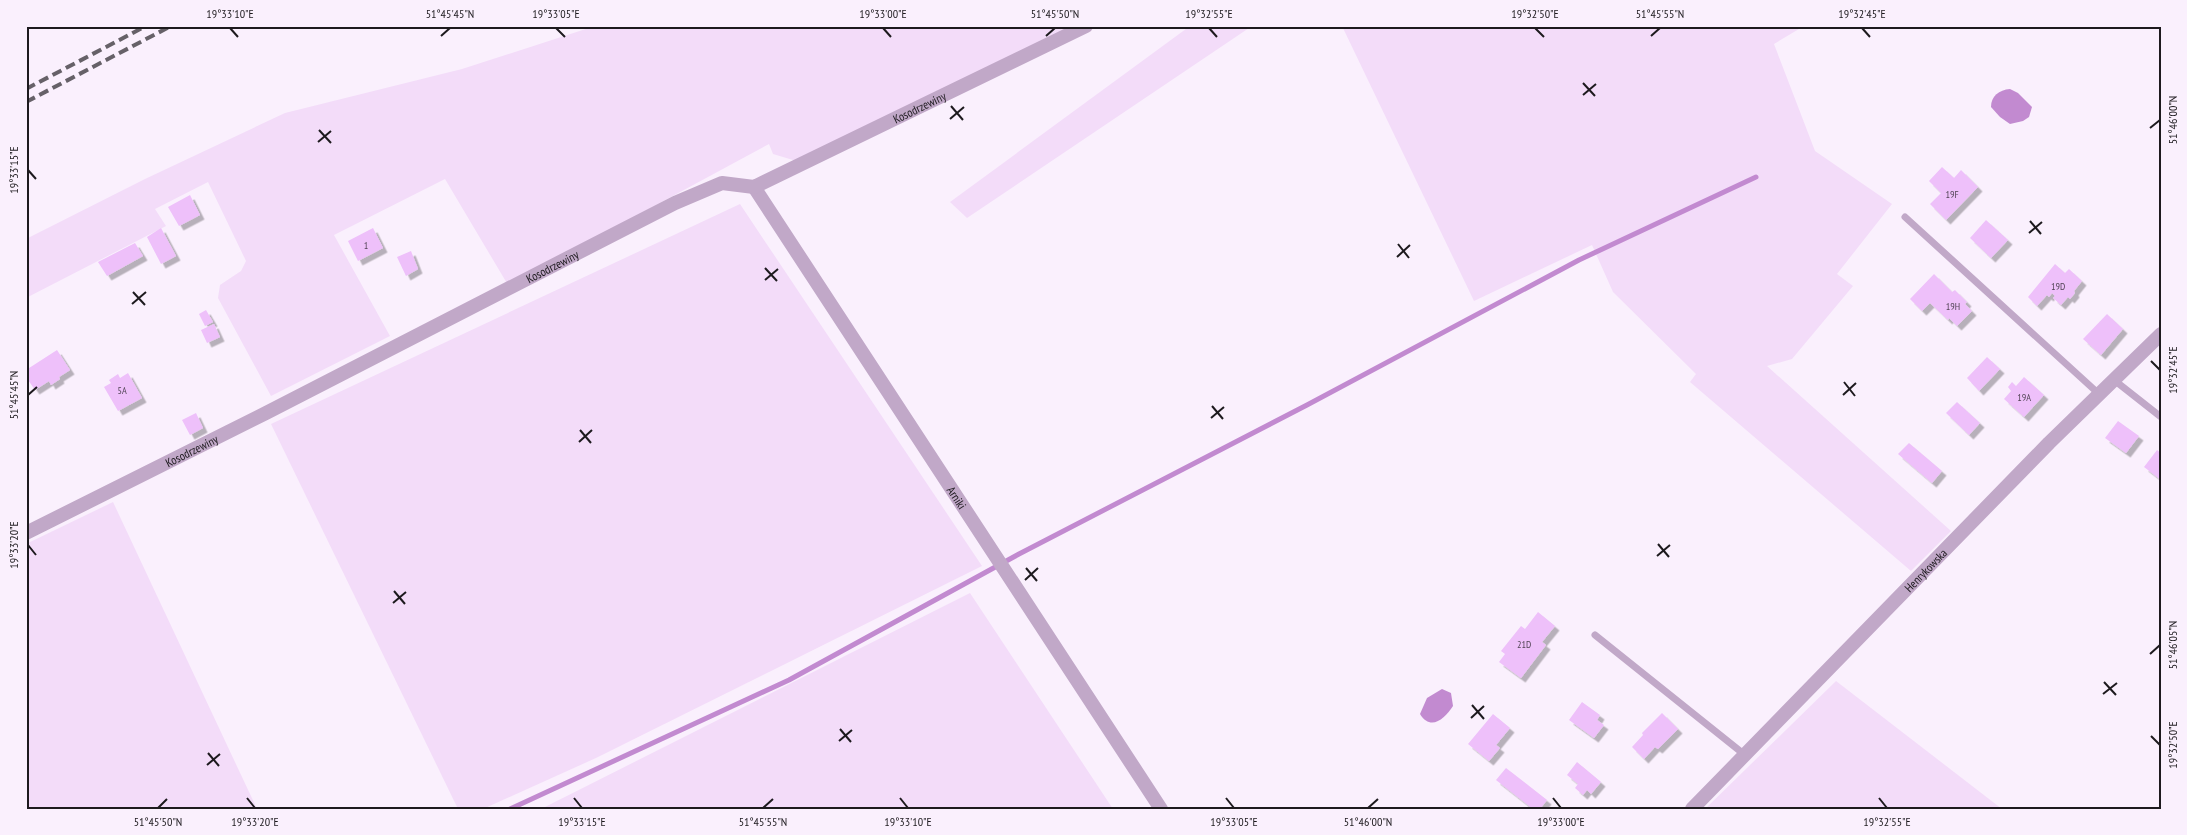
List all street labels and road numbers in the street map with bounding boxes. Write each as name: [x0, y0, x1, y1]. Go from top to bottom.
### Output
street label: Kosodrzewiny: [890, 88, 949, 126]
street label: Kosodrzewiny: [523, 246, 581, 286]
street label: Kosodrzewiny: [163, 431, 221, 470]
street label: Arniki: [944, 483, 970, 512]
street label: Henrykowska: [1901, 545, 1950, 595]

